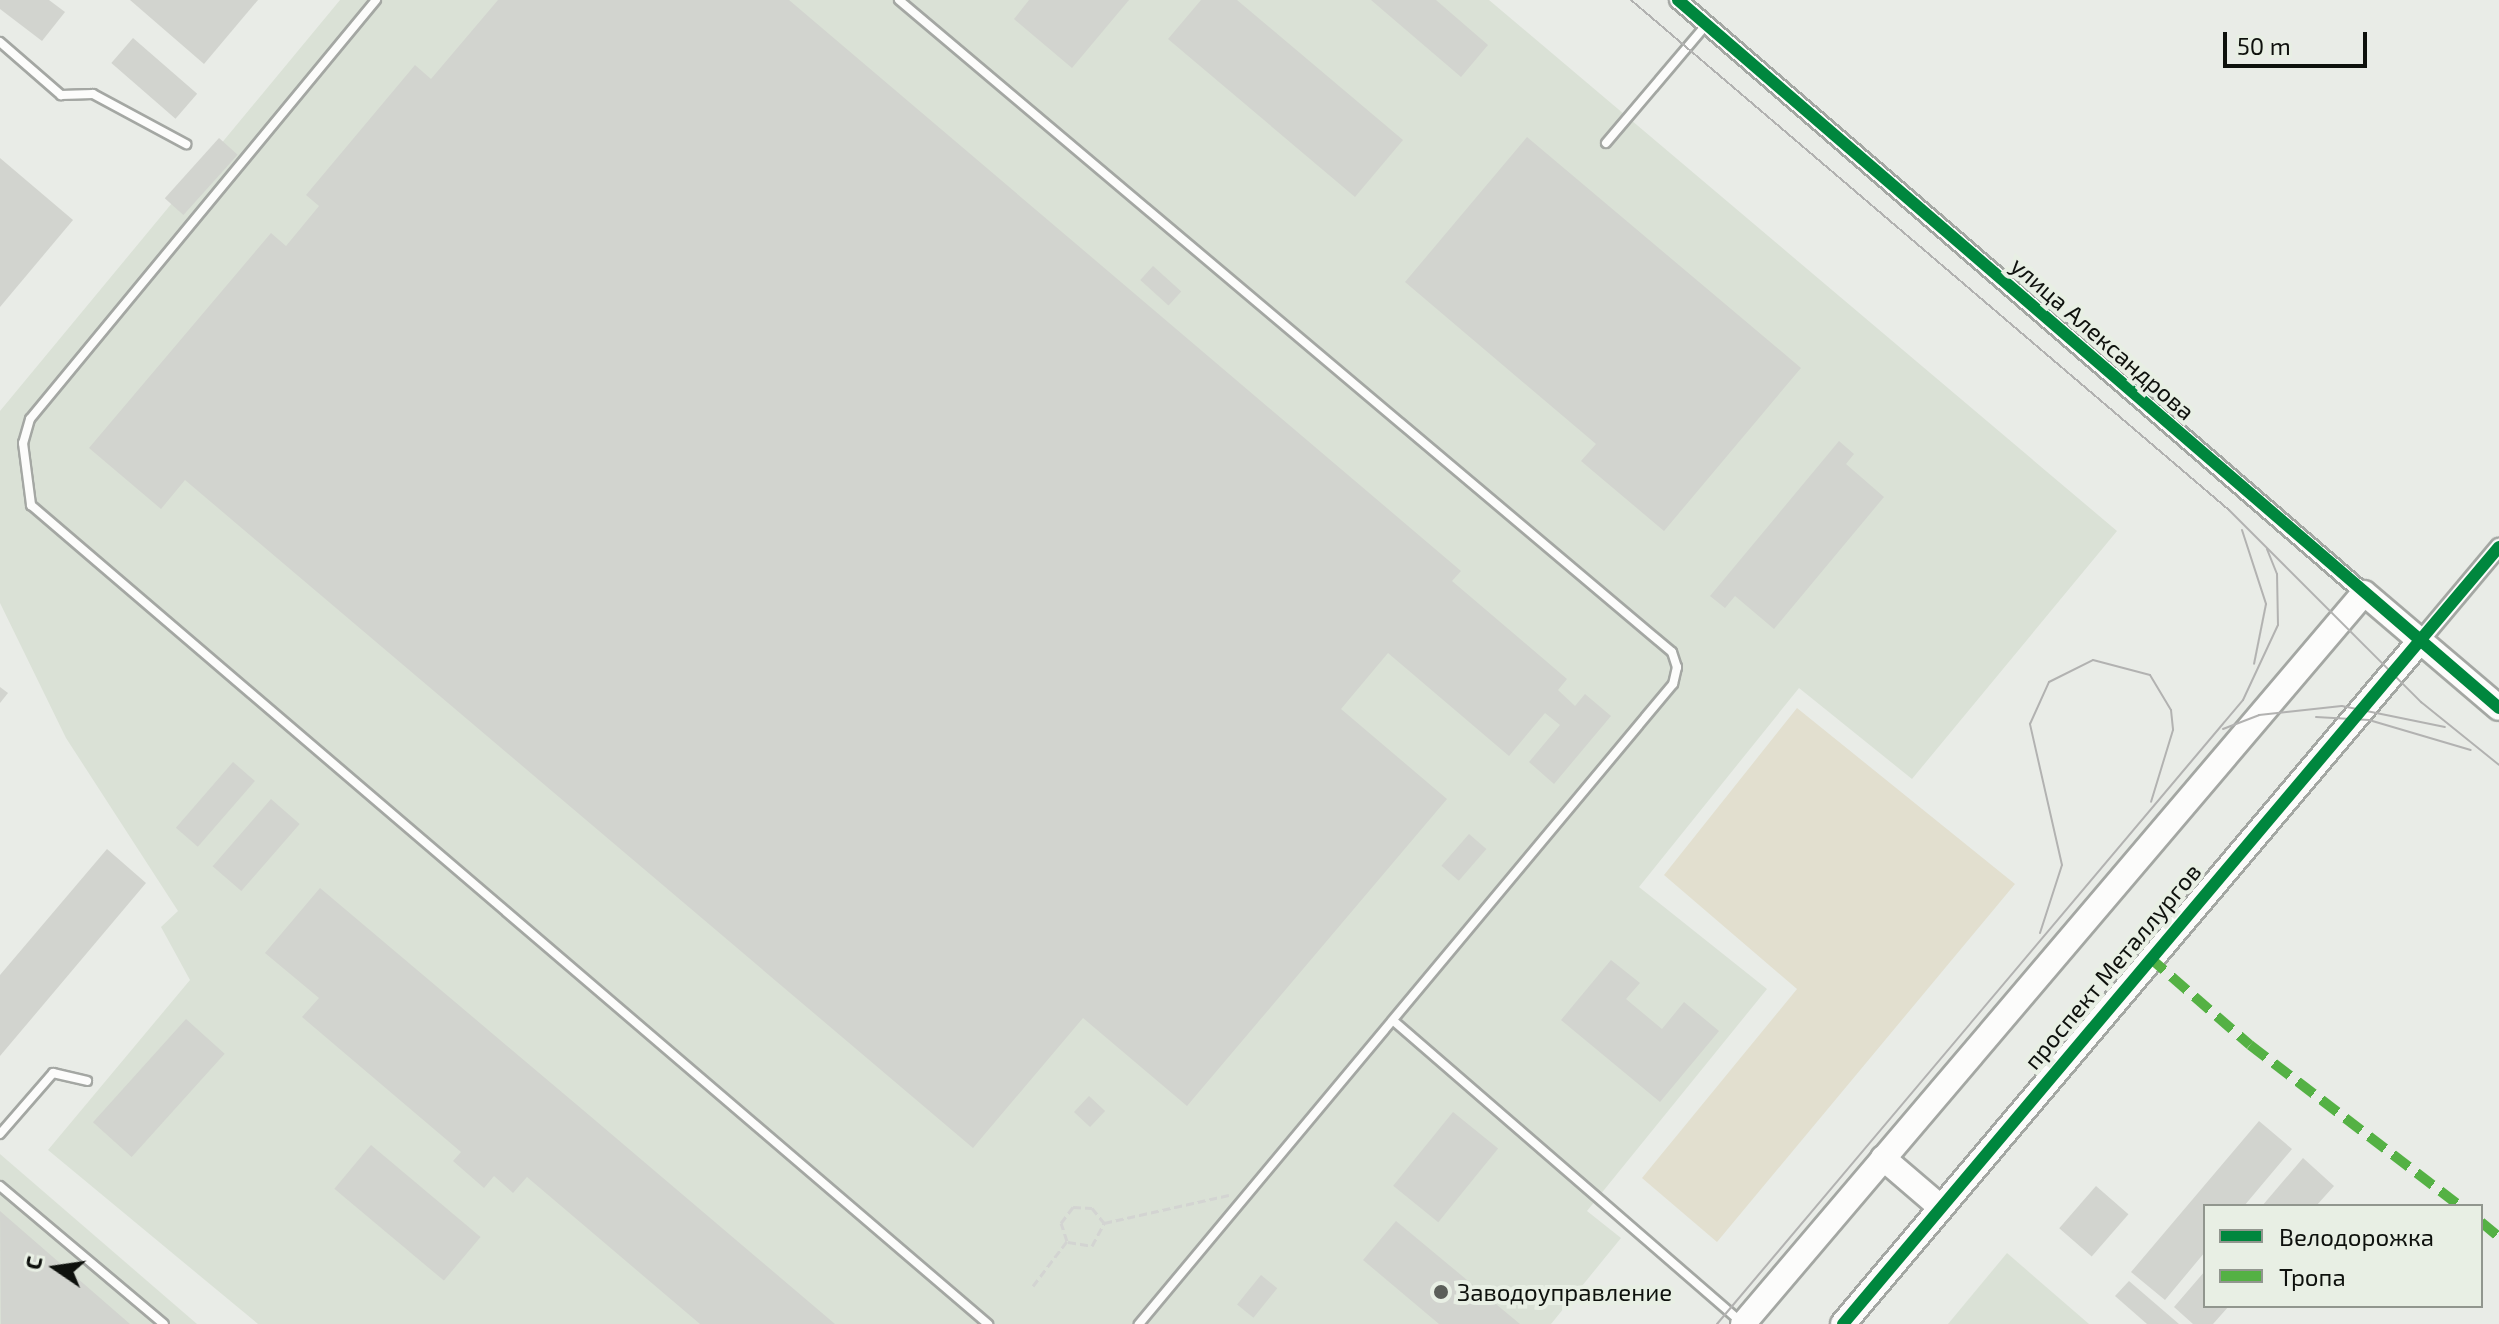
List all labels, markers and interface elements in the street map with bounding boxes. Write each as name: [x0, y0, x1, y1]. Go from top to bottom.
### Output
scale bar: [2227, 16, 2371, 66]
text: 50 m: [2237, 31, 2291, 60]
street label: улица Александрова: [2005, 250, 2201, 426]
street label: проспект Металлургов: [2017, 857, 2207, 1075]
legend: [2203, 1204, 2483, 1308]
text: Велодорожка: [2279, 1222, 2434, 1251]
north arrow: [16, 1228, 96, 1308]
text: С: [18, 1253, 47, 1272]
text: Тропа: [2279, 1262, 2346, 1291]
place label: Заводоуправление: [1457, 1278, 1672, 1306]
marker: Заводоуправление: [1432, 1283, 1450, 1301]

